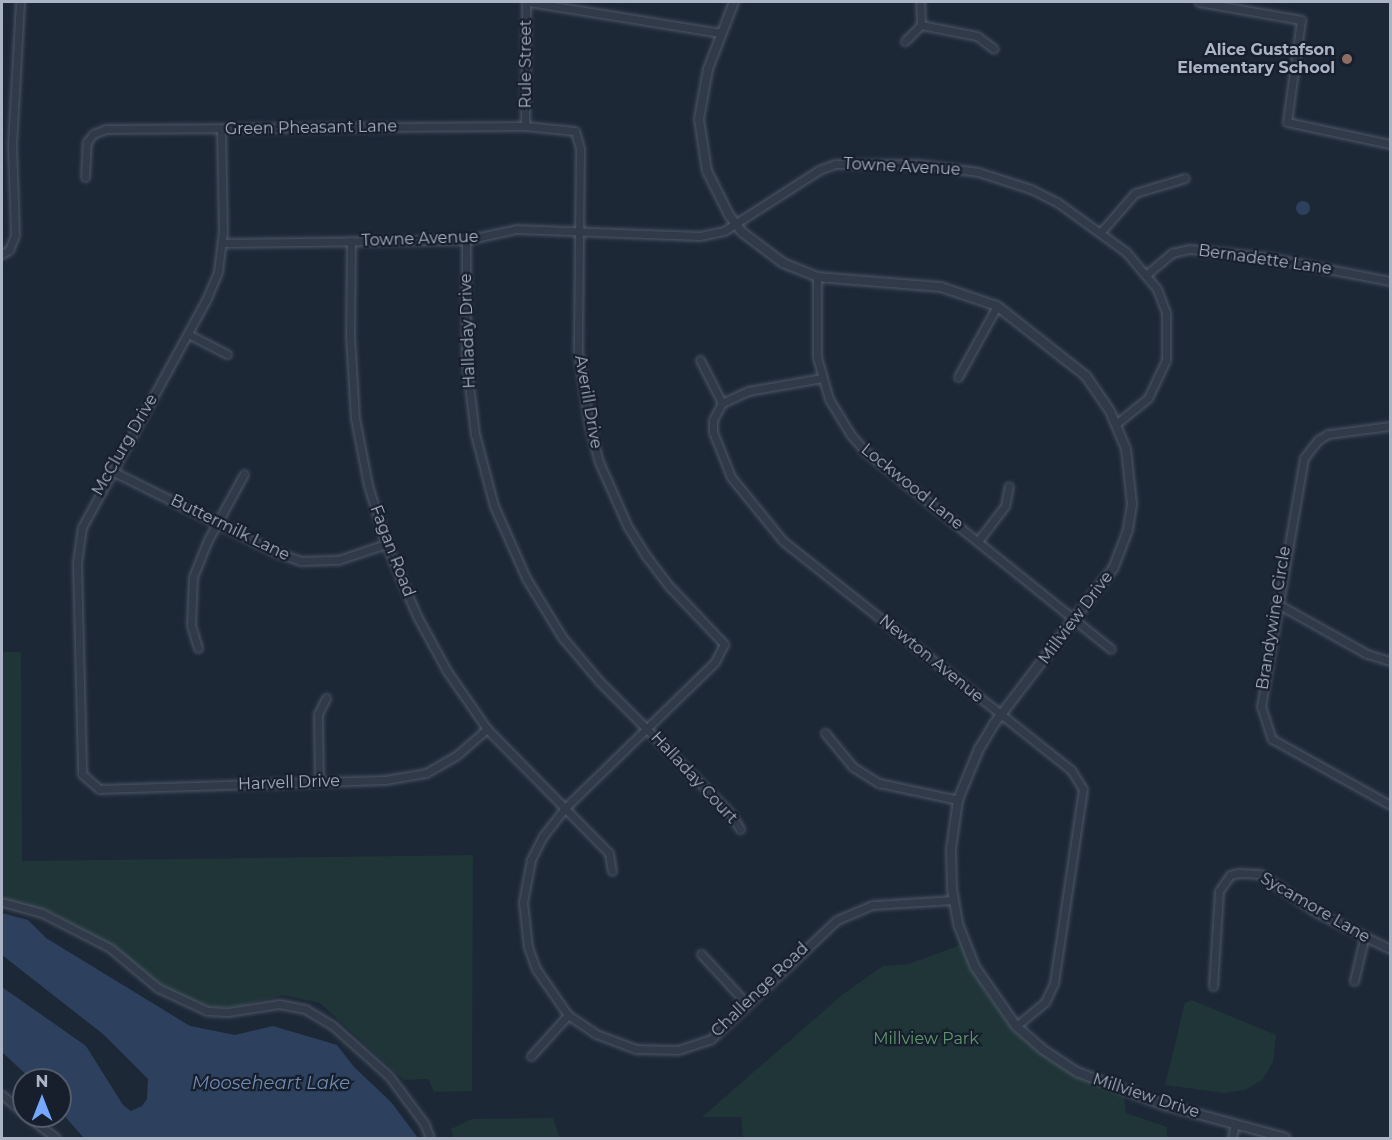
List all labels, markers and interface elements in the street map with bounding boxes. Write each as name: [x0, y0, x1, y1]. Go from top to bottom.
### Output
street label: Rule Street: [516, 20, 536, 108]
place label: Alice Gustafson Elementary School: [1177, 40, 1335, 78]
marker: Alice Gustafson Elementary School: [1340, 52, 1354, 66]
street label: Green Pheasant Lane: [225, 117, 397, 139]
street label: Towne Avenue: [843, 154, 961, 180]
street label: Towne Avenue: [361, 227, 479, 251]
street label: Bernadette Lane: [1197, 241, 1333, 279]
street label: Halladay Drive: [456, 273, 480, 389]
street label: Averill Drive: [570, 354, 606, 450]
street label: McClurg Drive: [88, 391, 162, 499]
street label: Lockwood Lane: [857, 440, 967, 534]
street label: Buttermilk Lane: [167, 491, 293, 565]
street label: Fagan Road: [366, 503, 418, 599]
street label: Brandywine Circle: [1253, 545, 1295, 691]
street label: Millview Drive: [1035, 568, 1117, 668]
street label: Newton Avenue: [875, 611, 987, 707]
street label: Halladay Court: [647, 728, 741, 828]
street label: Harvell Drive: [238, 772, 340, 794]
street label: Sycamore Lane: [1257, 869, 1373, 947]
street label: Challenge Road: [708, 939, 812, 1041]
park label: Millview Park: [873, 1029, 979, 1049]
north arrow: [12, 1068, 72, 1128]
street label: Millview Drive: [1090, 1070, 1202, 1122]
text: N: [36, 1072, 48, 1091]
water label: Mooseheart Lake: [192, 1072, 350, 1094]

